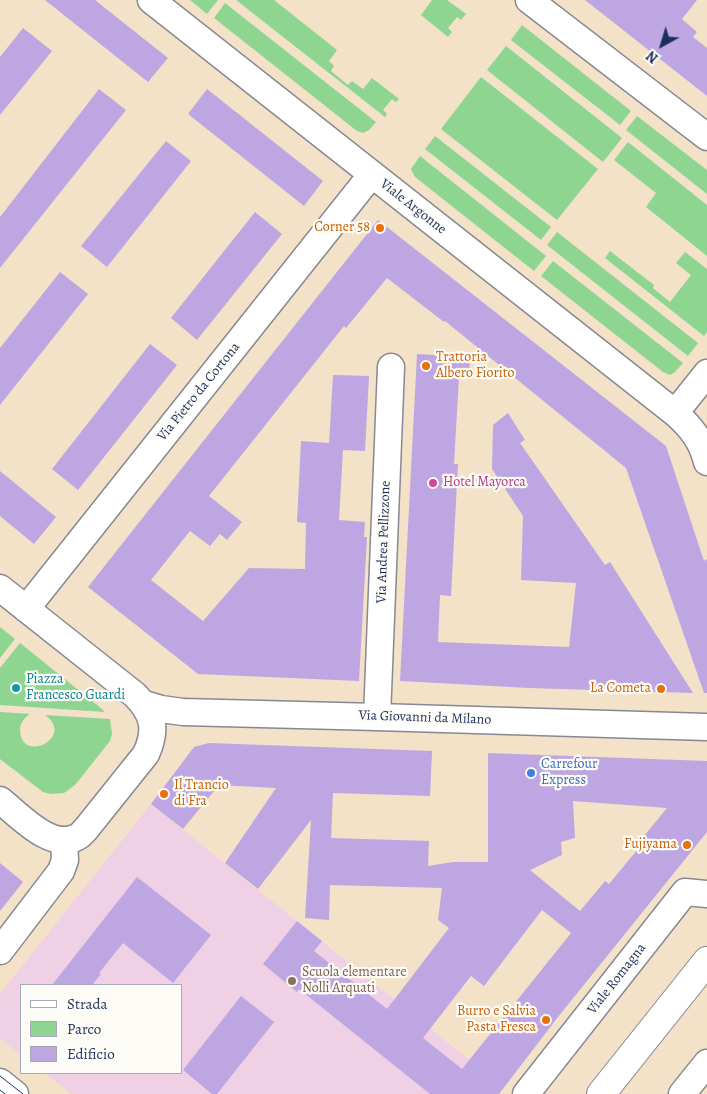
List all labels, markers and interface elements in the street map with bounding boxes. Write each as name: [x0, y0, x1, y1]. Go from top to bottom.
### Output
north arrow: [637, 20, 687, 70]
text: N: [642, 46, 662, 68]
street label: Viale Argonne: [376, 176, 450, 238]
place label: Corner 58: [314, 220, 370, 236]
marker: Corner 58: [374, 222, 386, 234]
street label: Via Pietro da Cortona: [154, 339, 244, 445]
place label: Trattoria Albero Fiorito: [436, 350, 514, 382]
marker: Trattoria Albero Fiorito: [420, 360, 432, 372]
place label: Hotel Mayorca: [443, 475, 526, 491]
marker: Hotel Mayorca: [427, 477, 439, 489]
street label: Via Andrea Pellizzone: [373, 480, 395, 604]
place label: Piazza Francesco Guardi: [26, 672, 125, 704]
place label: La Cometa: [590, 681, 651, 697]
marker: Piazza Francesco Guardi: [10, 682, 22, 694]
marker: La Cometa: [655, 683, 667, 695]
street label: Via Giovanni da Milano: [358, 707, 492, 729]
place label: Carrefour Express: [541, 757, 597, 790]
marker: Carrefour Express: [525, 767, 537, 779]
place label: Il Trancio di Fra: [174, 778, 229, 810]
marker: Il Trancio di Fra: [158, 788, 170, 800]
place label: Fujiyama: [624, 837, 677, 853]
marker: Fujiyama: [681, 839, 693, 851]
street label: Viale Romagna: [584, 940, 650, 1018]
place label: Scuola elementare Nolli Arquati: [302, 965, 407, 998]
marker: Scuola elementare Nolli Arquati: [286, 975, 298, 987]
legend: [20, 984, 182, 1074]
text: Strada: [67, 994, 108, 1014]
place label: Burro e Salvia Pasta Fresca: [457, 1004, 536, 1036]
marker: Burro e Salvia Pasta Fresca: [540, 1014, 552, 1026]
text: Parco: [67, 1019, 101, 1039]
text: Edificio: [67, 1044, 115, 1064]

